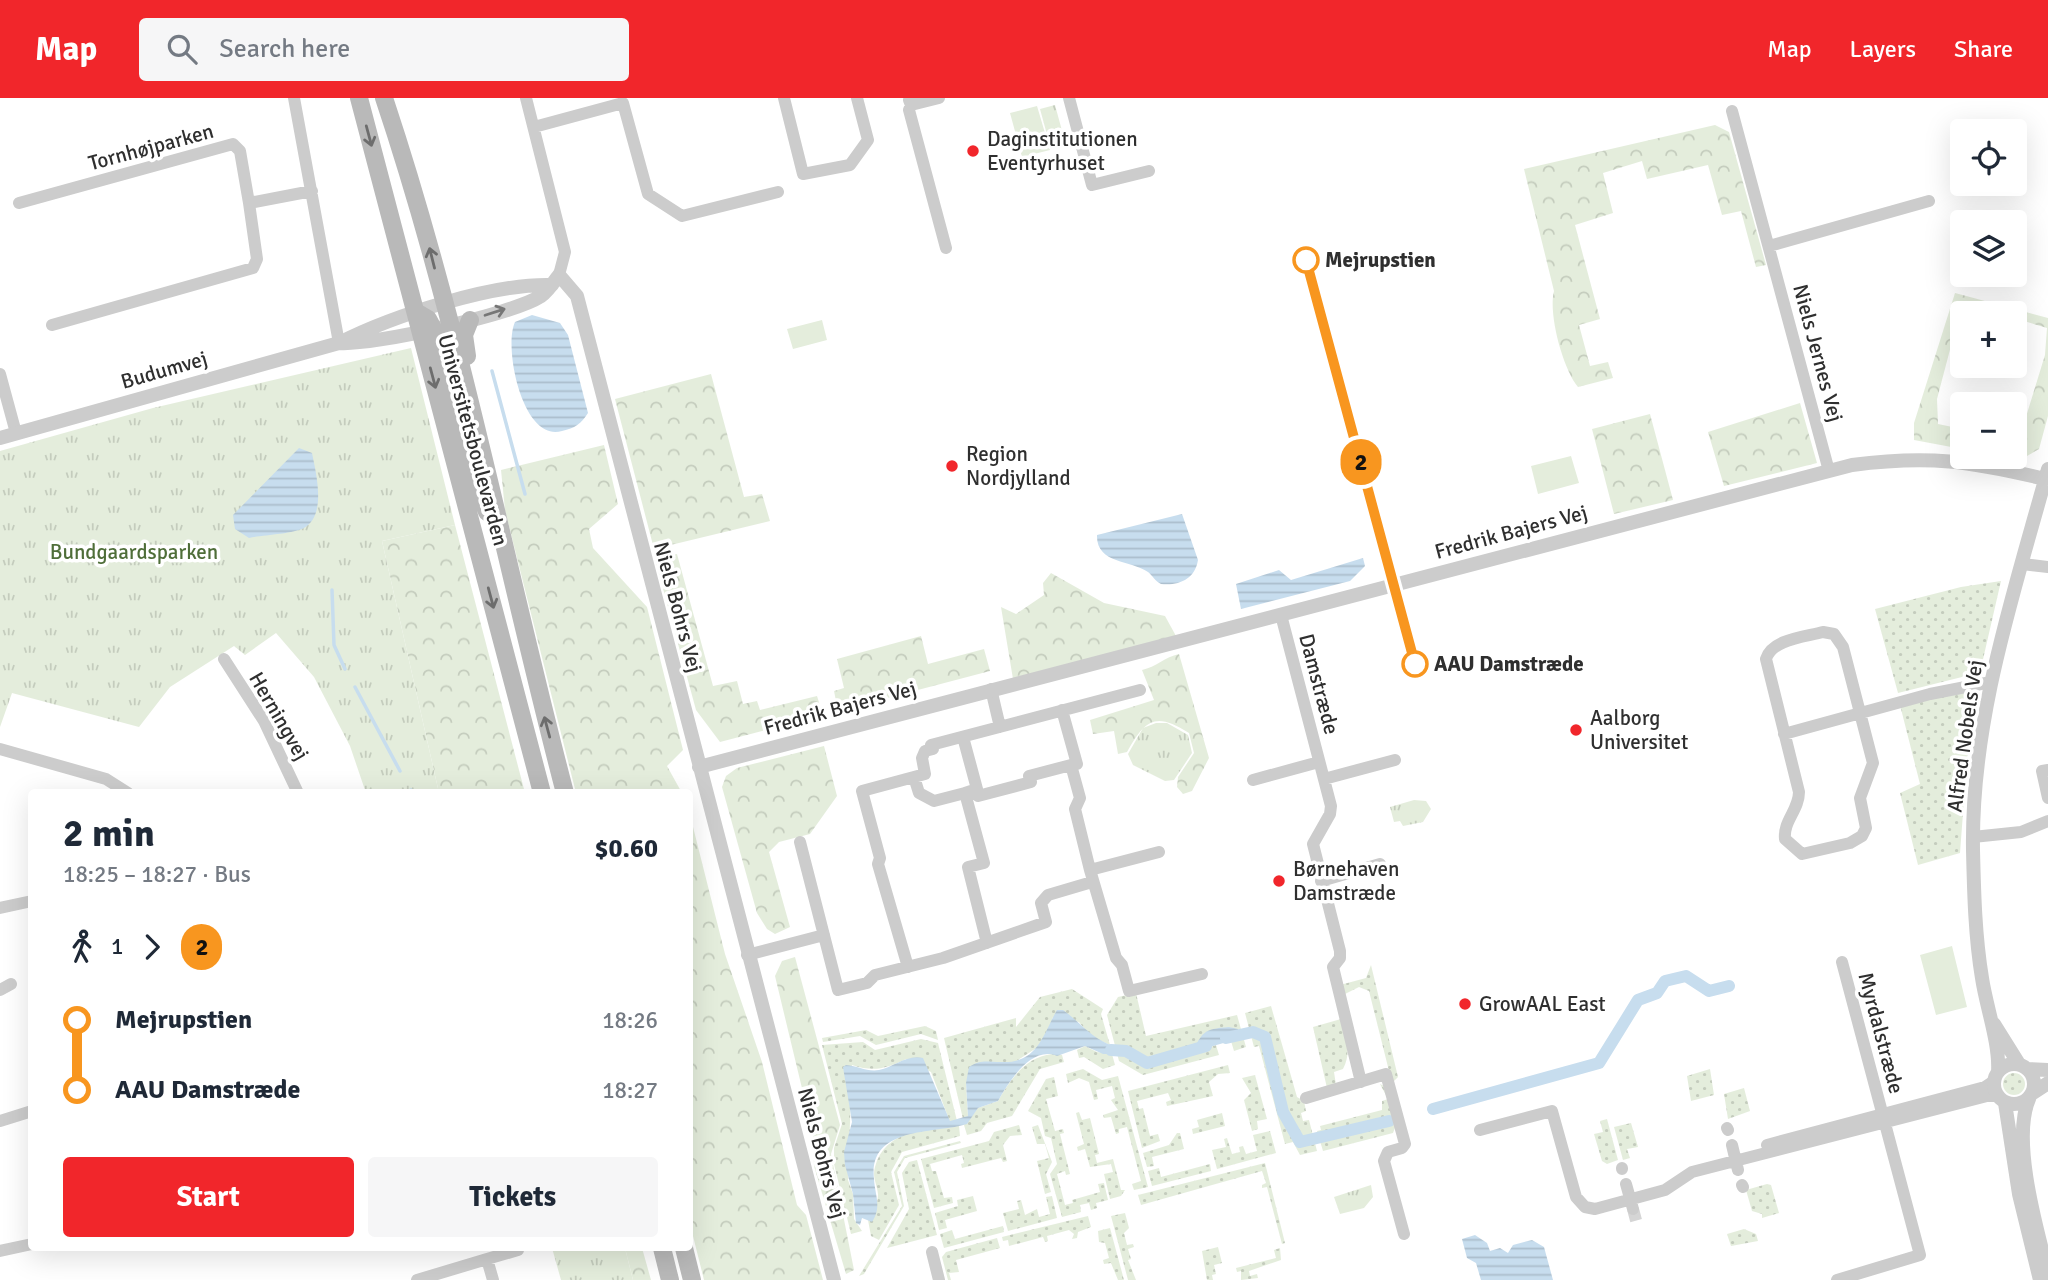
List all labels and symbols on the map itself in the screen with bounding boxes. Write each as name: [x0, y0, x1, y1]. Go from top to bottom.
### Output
street label: Tornhøjparken: [86, 118, 216, 176]
one-way arrow: [363, 124, 376, 147]
place label: Daginstitutionen Eventyrhuset: [987, 126, 1138, 176]
marker: Daginstitutionen Eventyrhuset: [965, 143, 981, 159]
one-way arrow: [425, 247, 438, 270]
marker: Mejrupstien: [1293, 247, 1319, 273]
place label: Mejrupstien: [1325, 247, 1436, 273]
street label: Niels Jernes Vej: [1787, 281, 1849, 425]
one-way arrow: [484, 305, 506, 317]
street label: Universitetsboulevarden: [432, 331, 514, 549]
street label: Budumvej: [118, 345, 210, 395]
one-way arrow: [427, 366, 440, 389]
line badge: 2: [1338, 439, 1384, 485]
place label: Region Nordjylland: [966, 441, 1071, 491]
marker: Region Nordjylland: [944, 458, 960, 474]
street label: Fredrik Bajers Vej: [1432, 499, 1590, 565]
park label: Bundgaardsparken: [50, 539, 218, 565]
street label: Niels Bohrs Vej: [648, 539, 708, 675]
one-way arrow: [485, 586, 498, 609]
street label: Damstræde: [1293, 631, 1345, 737]
marker: AAU Damstræde: [1402, 651, 1428, 677]
place label: AAU Damstræde: [1434, 651, 1584, 677]
street label: Alfred Nobels Vej: [1941, 658, 1989, 814]
street label: Herningvej: [243, 667, 315, 765]
street label: Fredrik Bajers Vej: [761, 675, 919, 741]
place label: Aalborg Universitet: [1590, 705, 1688, 755]
one-way arrow: [540, 716, 553, 738]
marker: Aalborg Universitet: [1568, 722, 1584, 738]
place label: Børnehaven Damstræde: [1293, 856, 1399, 906]
marker: Børnehaven Damstræde: [1271, 873, 1287, 889]
street label: Myrdalstræde: [1852, 970, 1910, 1096]
place label: GrowAAL East: [1479, 991, 1606, 1017]
marker: GrowAAL East: [1457, 996, 1473, 1012]
street label: Niels Bohrs Vej: [792, 1085, 852, 1221]

